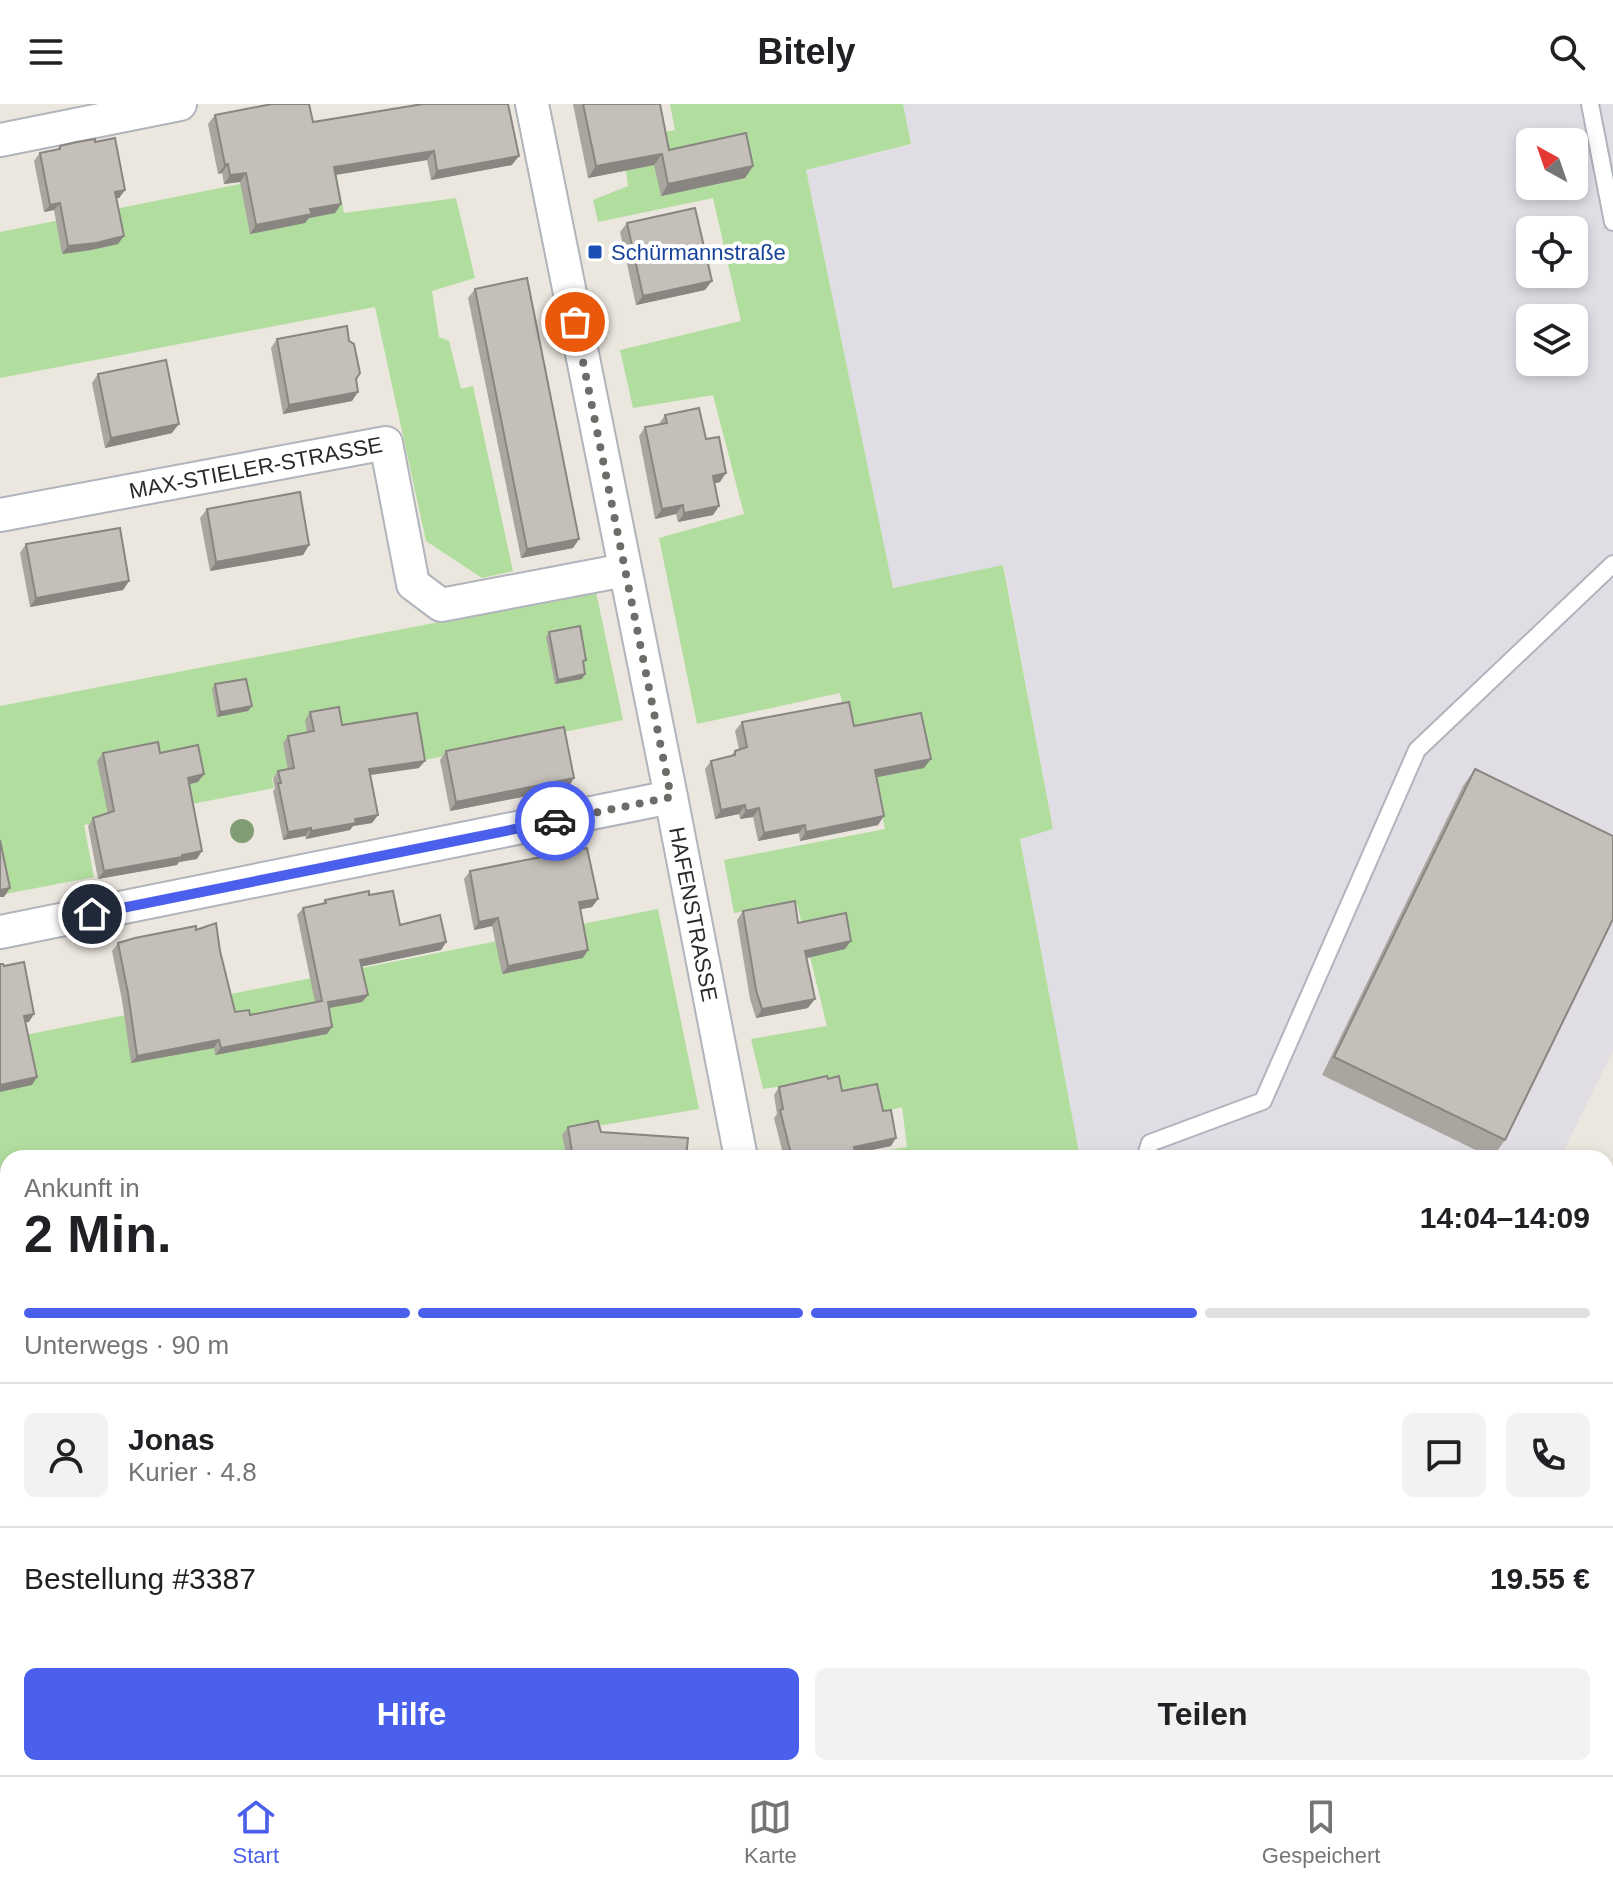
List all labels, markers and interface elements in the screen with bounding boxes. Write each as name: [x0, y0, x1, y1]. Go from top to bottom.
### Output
icon: menu: [24, 30, 68, 74]
icon: search: [1545, 30, 1589, 74]
text: Bitely: [757, 31, 856, 72]
north arrow: [1516, 128, 1588, 200]
map controls: [1516, 128, 1588, 376]
button: locate: [1516, 216, 1588, 288]
place label: Schürmannstraße: [611, 240, 786, 265]
marker: Schürmannstraße: [586, 243, 604, 261]
pin: [541, 288, 609, 356]
icon: bag: [553, 300, 597, 344]
button: layers: [1516, 304, 1588, 376]
street label: MAX-STIELER-STRASSE: [127, 432, 384, 504]
courier: [515, 781, 595, 861]
icon: car: [533, 799, 577, 843]
street label: HAFENSTRASSE: [664, 825, 722, 1004]
pin: [58, 880, 126, 948]
icon: home: [70, 892, 114, 936]
text: Ankunft in: [24, 1173, 140, 1203]
text: 14:04–14:09: [1420, 1201, 1590, 1234]
text: 2 Min.: [24, 1205, 171, 1263]
text: Unterwegs · 90 m: [24, 1330, 229, 1360]
button: person: [24, 1413, 108, 1497]
button: chat: [1402, 1413, 1486, 1497]
button: phone: [1506, 1413, 1590, 1497]
text: Jonas: [128, 1423, 215, 1456]
text: Kurier · 4.8: [128, 1457, 257, 1487]
text: Bestellung #3387: [24, 1562, 256, 1595]
text: 19.55 €: [1490, 1562, 1590, 1595]
button: Hilfe: [24, 1668, 799, 1760]
button: Teilen: [815, 1668, 1590, 1760]
tab: Start: [233, 1795, 279, 1869]
tab: Karte: [744, 1795, 797, 1869]
tab: Gespeichert: [1262, 1795, 1380, 1869]

